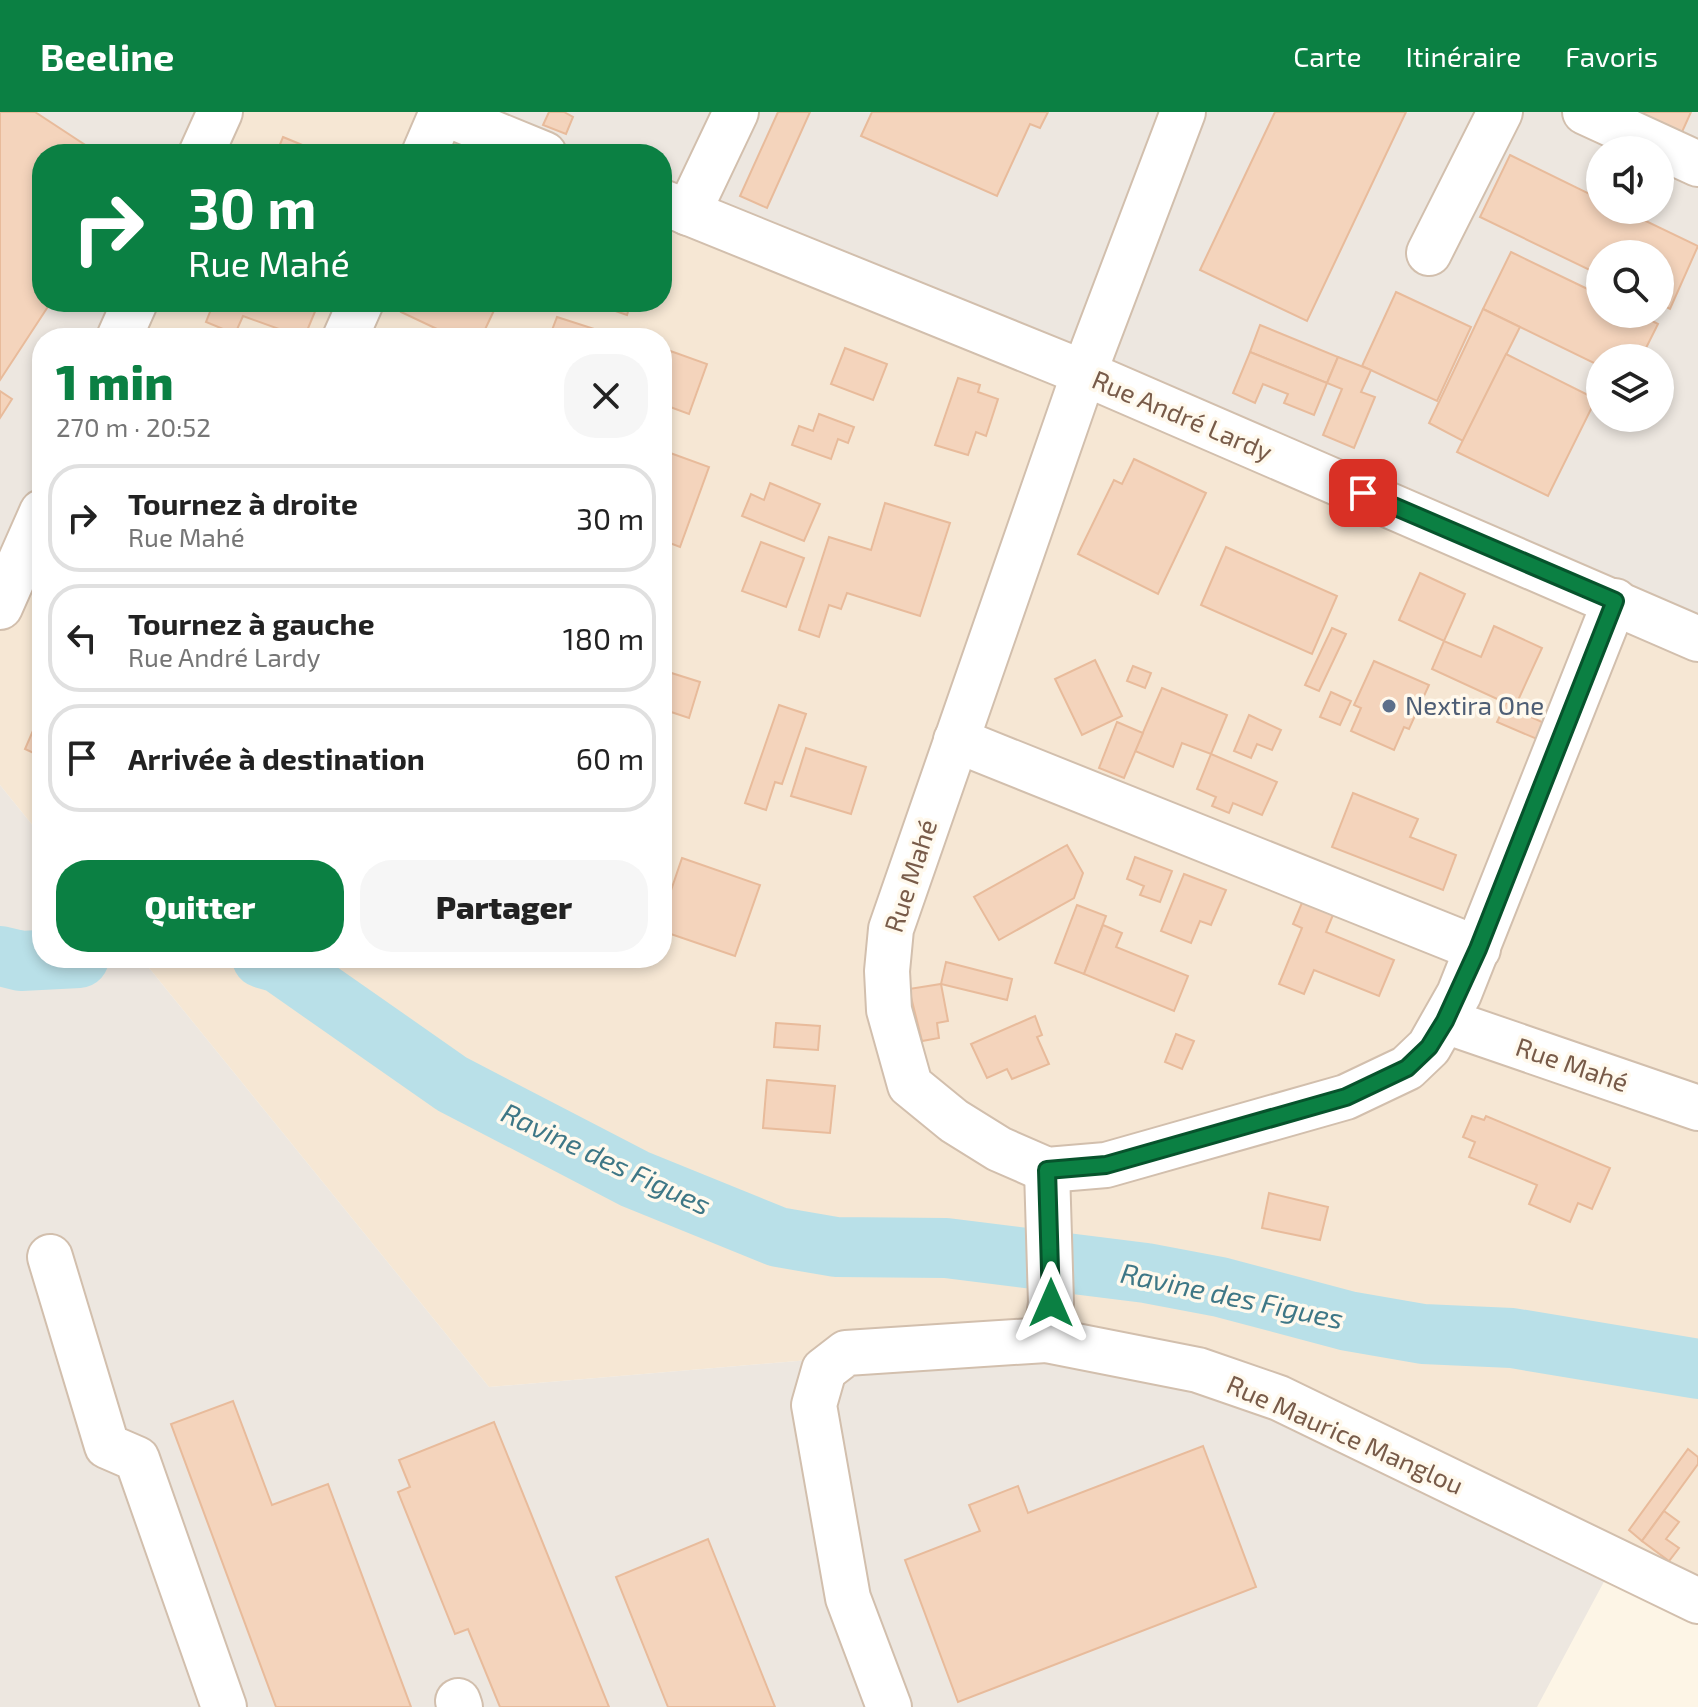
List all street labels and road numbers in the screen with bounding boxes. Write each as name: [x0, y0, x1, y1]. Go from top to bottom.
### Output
street label: Rue André Lardy: [1088, 363, 1277, 467]
street label: Rue Mahé: [877, 815, 942, 936]
street label: Rue Mahé: [1512, 1030, 1633, 1097]
street label: Rue Maurice Manglou: [1223, 1367, 1469, 1500]

